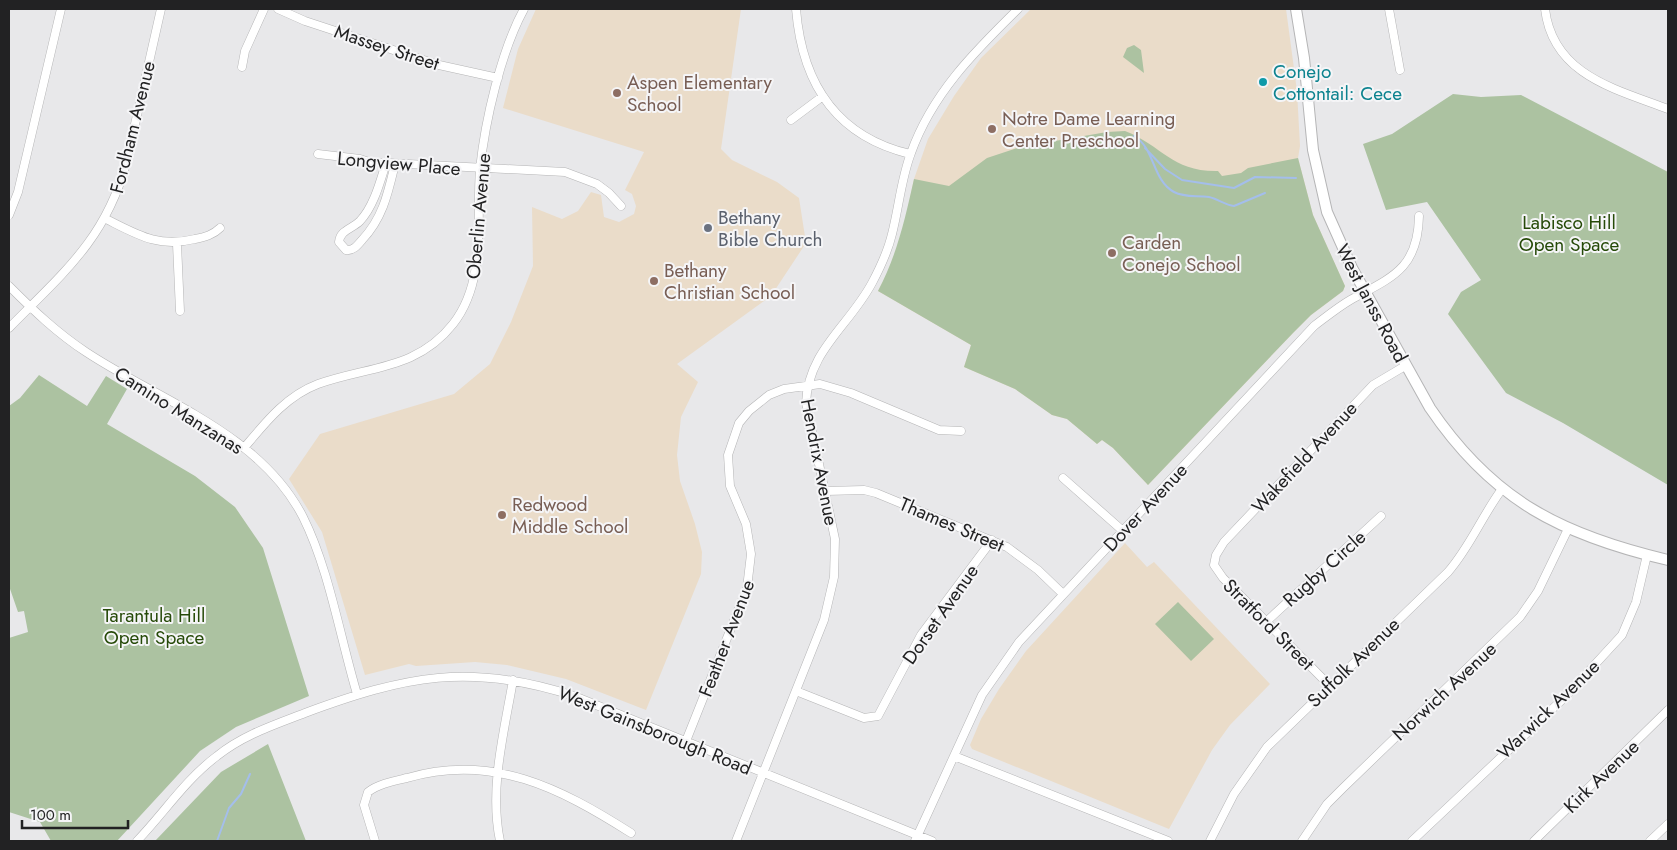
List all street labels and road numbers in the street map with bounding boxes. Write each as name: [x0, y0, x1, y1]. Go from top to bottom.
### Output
street label: Massey Street: [331, 18, 443, 77]
street label: Fordham Avenue: [103, 58, 162, 196]
street label: Longview Place: [336, 145, 462, 182]
street label: Oberlin Avenue: [460, 152, 497, 280]
street label: West Janss Road: [1329, 239, 1414, 367]
street label: Camino Manzanas: [109, 360, 249, 461]
street label: Wakefield Avenue: [1245, 395, 1364, 519]
street label: Hendrix Avenue: [794, 396, 845, 528]
street label: Dover Avenue: [1097, 457, 1194, 558]
street label: Thames Street: [895, 490, 1009, 559]
street label: Rugby Circle: [1277, 524, 1372, 613]
street label: Dorset Avenue: [896, 559, 985, 670]
street label: Stratford Street: [1217, 573, 1321, 676]
street label: Feather Avenue: [692, 575, 761, 701]
street label: Suffolk Avenue: [1301, 611, 1406, 713]
street label: Norwich Avenue: [1386, 636, 1503, 747]
street label: Warwick Avenue: [1491, 653, 1606, 765]
street label: West Gainsborough Road: [554, 679, 756, 782]
street label: Kirk Avenue: [1558, 733, 1645, 819]

